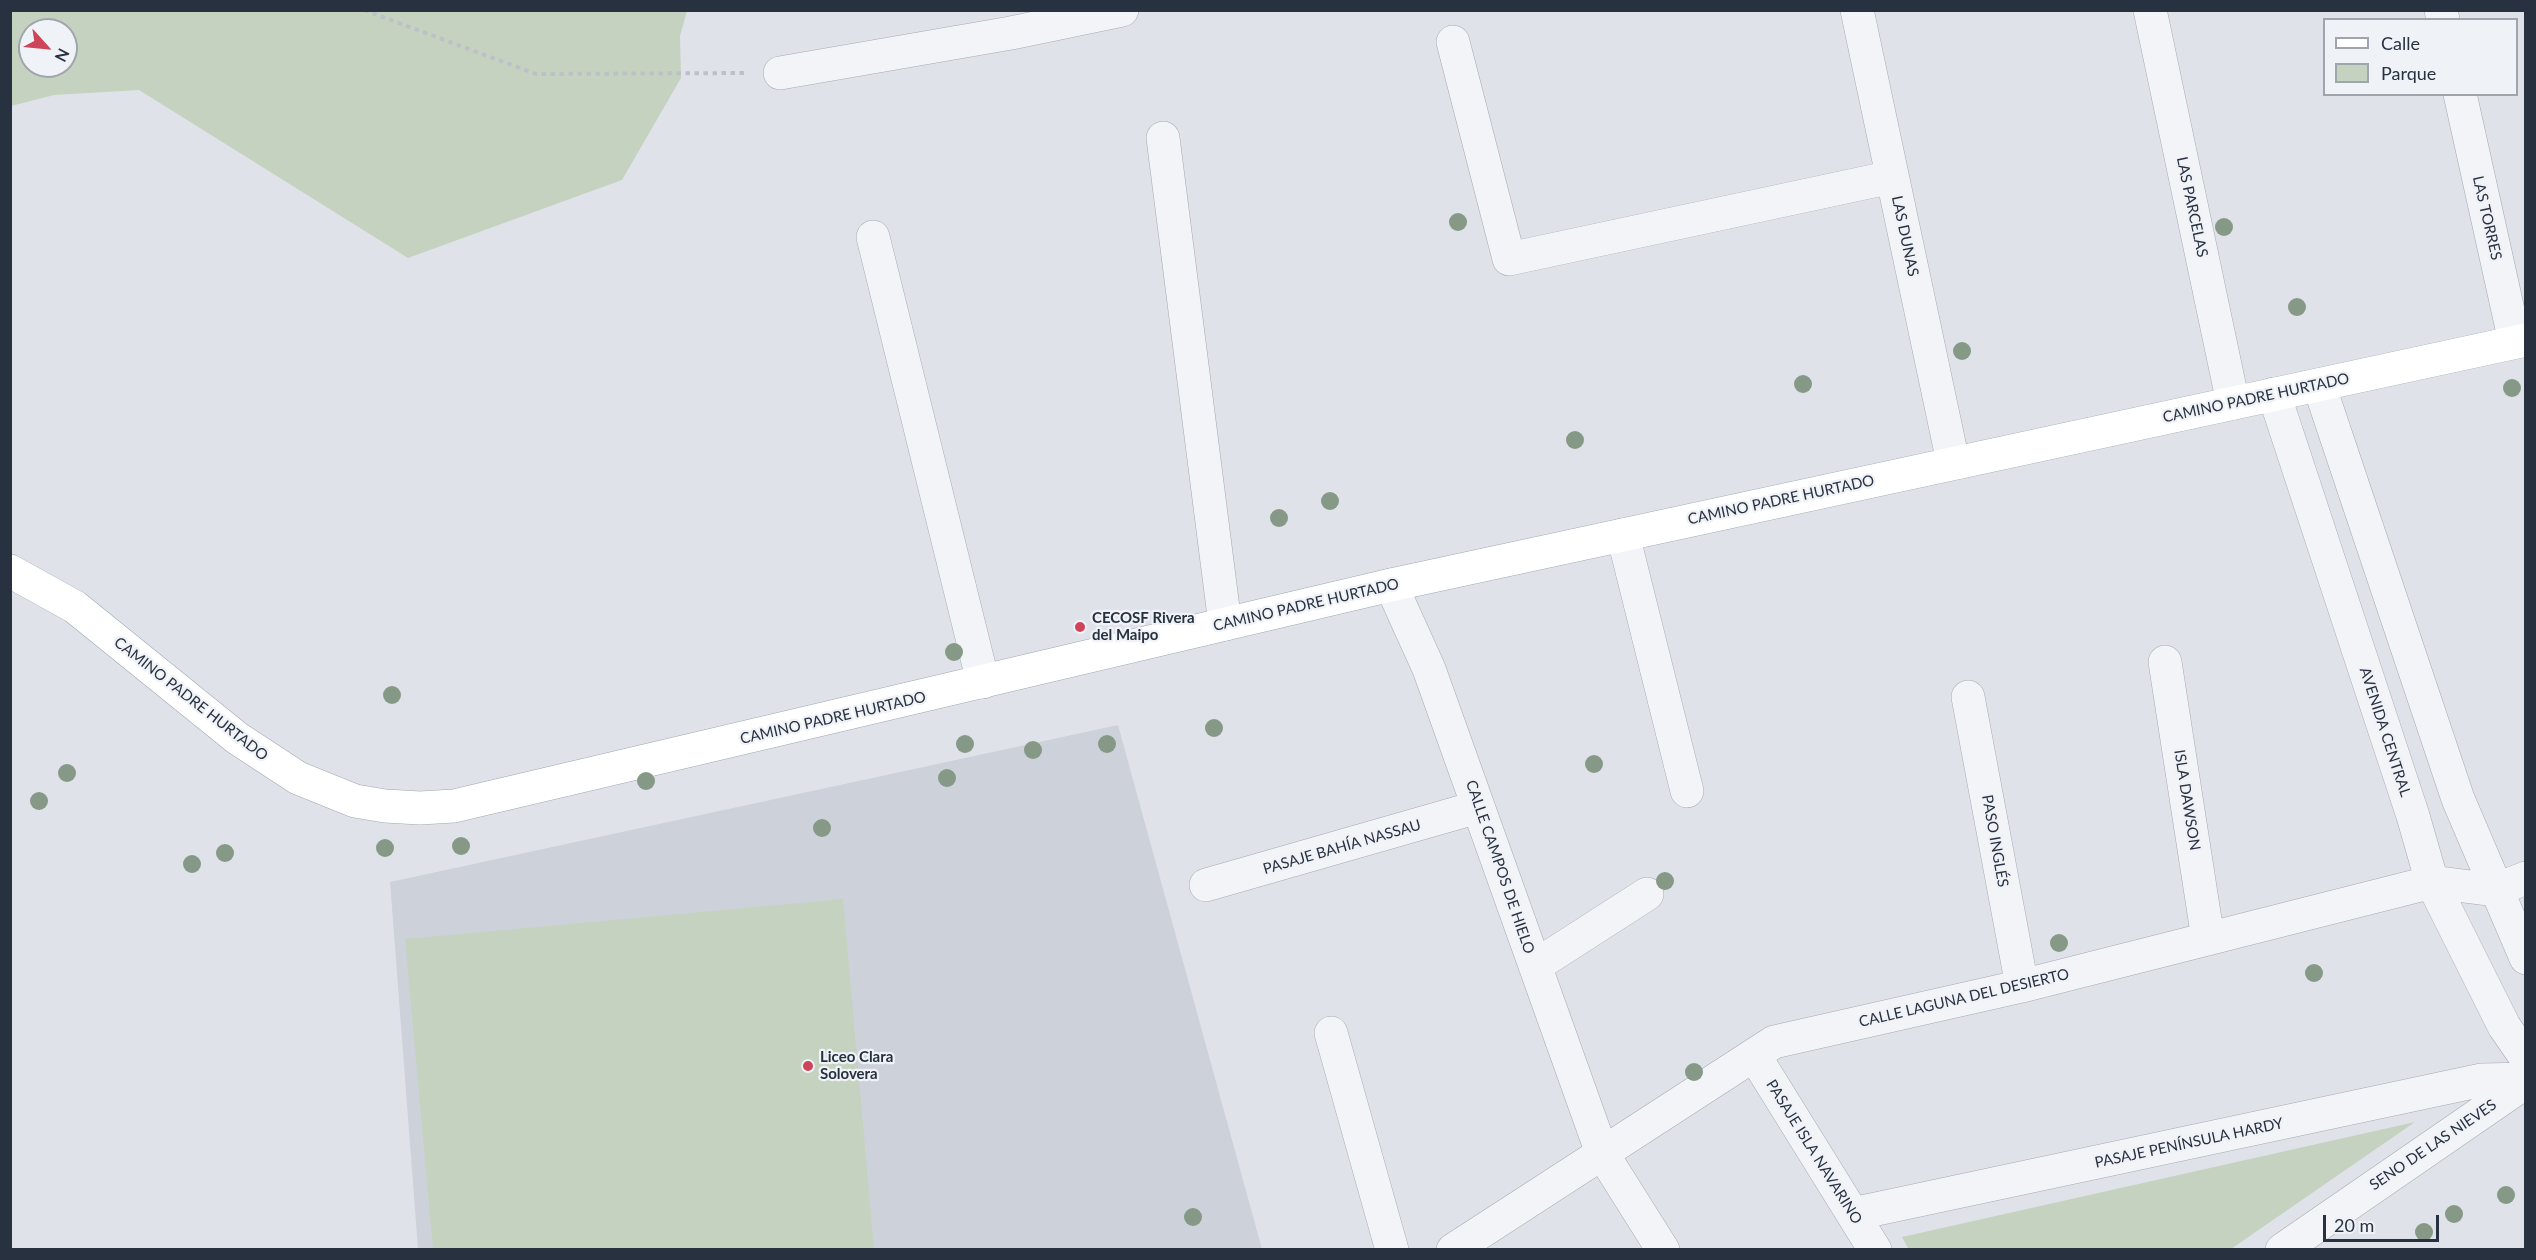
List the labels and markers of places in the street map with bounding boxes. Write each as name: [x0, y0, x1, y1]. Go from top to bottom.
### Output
place label: CECOSF Rivera del Maipo: [1092, 609, 1195, 644]
marker: CECOSF Rivera del Maipo: [1073, 620, 1087, 634]
place label: Liceo Clara Solovera: [820, 1048, 893, 1083]
marker: Liceo Clara Solovera: [801, 1059, 815, 1073]

